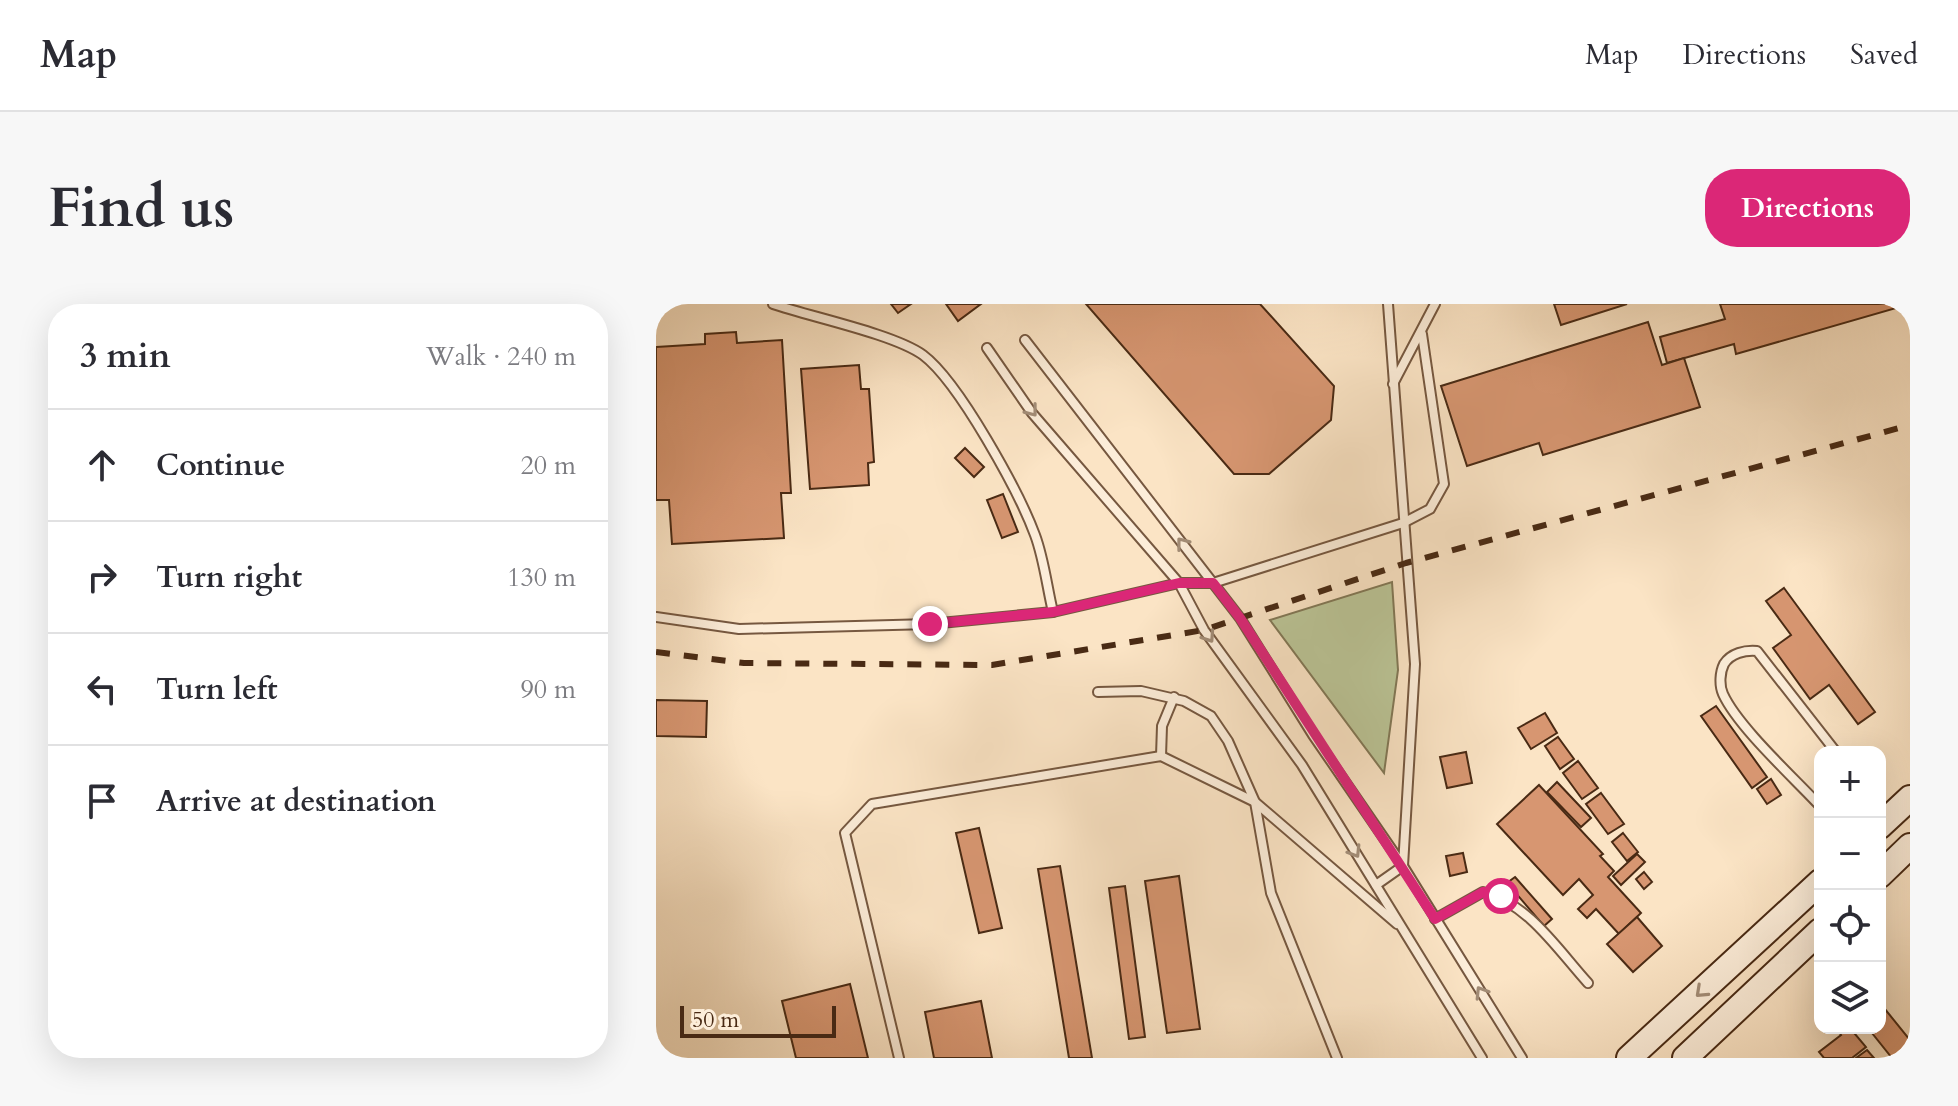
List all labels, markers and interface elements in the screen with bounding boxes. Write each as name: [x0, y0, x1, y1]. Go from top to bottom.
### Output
text: Map: [40, 29, 117, 81]
text: Map: [1585, 36, 1639, 74]
text: Directions: [1683, 36, 1806, 74]
text: Saved: [1850, 36, 1918, 74]
button: Directions: [1705, 169, 1910, 247]
text: Find us: [48, 171, 234, 246]
text: 3 min: [80, 333, 171, 379]
text: Walk · 240 m: [426, 339, 576, 374]
one-way arrow: [1023, 402, 1037, 417]
icon: ahead: [80, 443, 124, 487]
text: Continue: [156, 445, 285, 486]
text: 20 m: [520, 448, 576, 483]
one-way arrow: [1177, 537, 1191, 552]
icon: right: [80, 555, 124, 599]
text: Turn right: [156, 557, 302, 598]
text: 130 m: [507, 560, 576, 595]
route end: [912, 606, 948, 642]
one-way arrow: [1199, 628, 1214, 642]
icon: left: [80, 667, 124, 711]
text: Turn left: [156, 669, 278, 710]
text: 90 m: [520, 672, 576, 707]
map controls: [1814, 746, 1886, 1034]
button: +: [1814, 746, 1886, 818]
icon: arrive: [80, 779, 124, 823]
text: Arrive at destination: [156, 781, 436, 822]
button: −: [1814, 818, 1886, 890]
one-way arrow: [1346, 843, 1361, 858]
route start: [1483, 878, 1519, 914]
button: locate: [1814, 890, 1886, 962]
button: layers: [1814, 962, 1886, 1034]
one-way arrow: [1696, 982, 1710, 997]
one-way arrow: [1475, 986, 1490, 1001]
scale bar: [680, 1002, 836, 1038]
text: 50 m: [692, 1005, 739, 1035]

